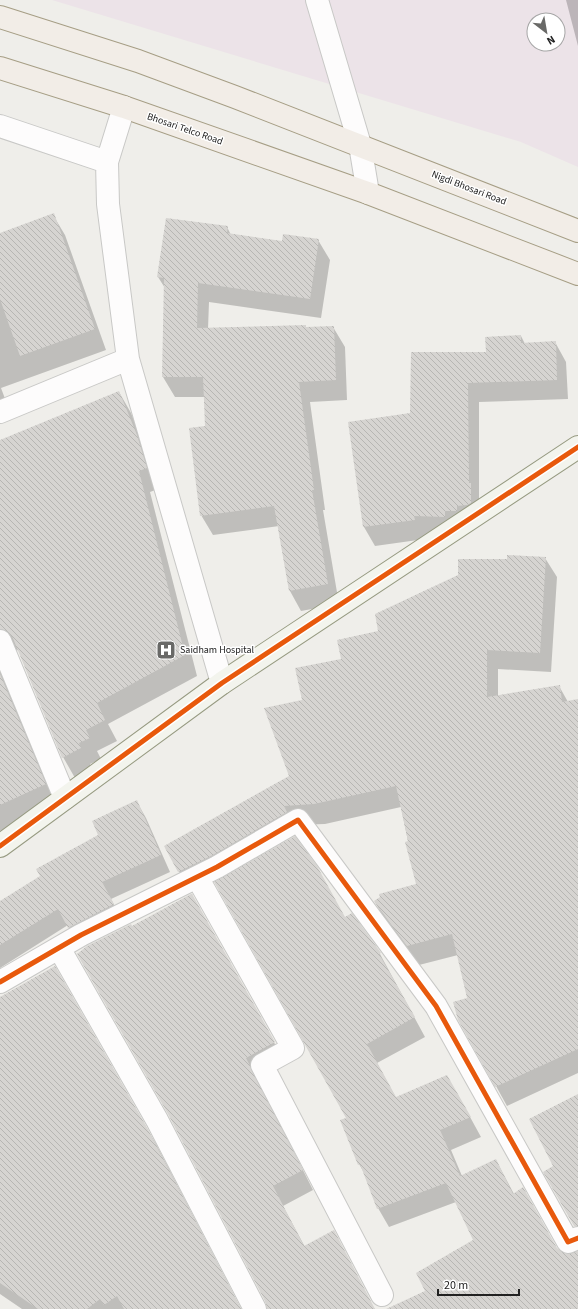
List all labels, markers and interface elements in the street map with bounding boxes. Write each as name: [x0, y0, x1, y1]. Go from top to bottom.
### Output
north arrow: [526, 12, 566, 52]
text: N: [544, 32, 558, 48]
street label: Bhosari Telco Road: [145, 109, 225, 149]
street label: Nigdi Bhosari Road: [430, 167, 508, 209]
hospital icon: Saidham Hospital: [155, 639, 177, 661]
place label: Saidham Hospital: [180, 643, 254, 657]
scale bar: [438, 1271, 519, 1297]
text: 20 m: [444, 1277, 468, 1294]

